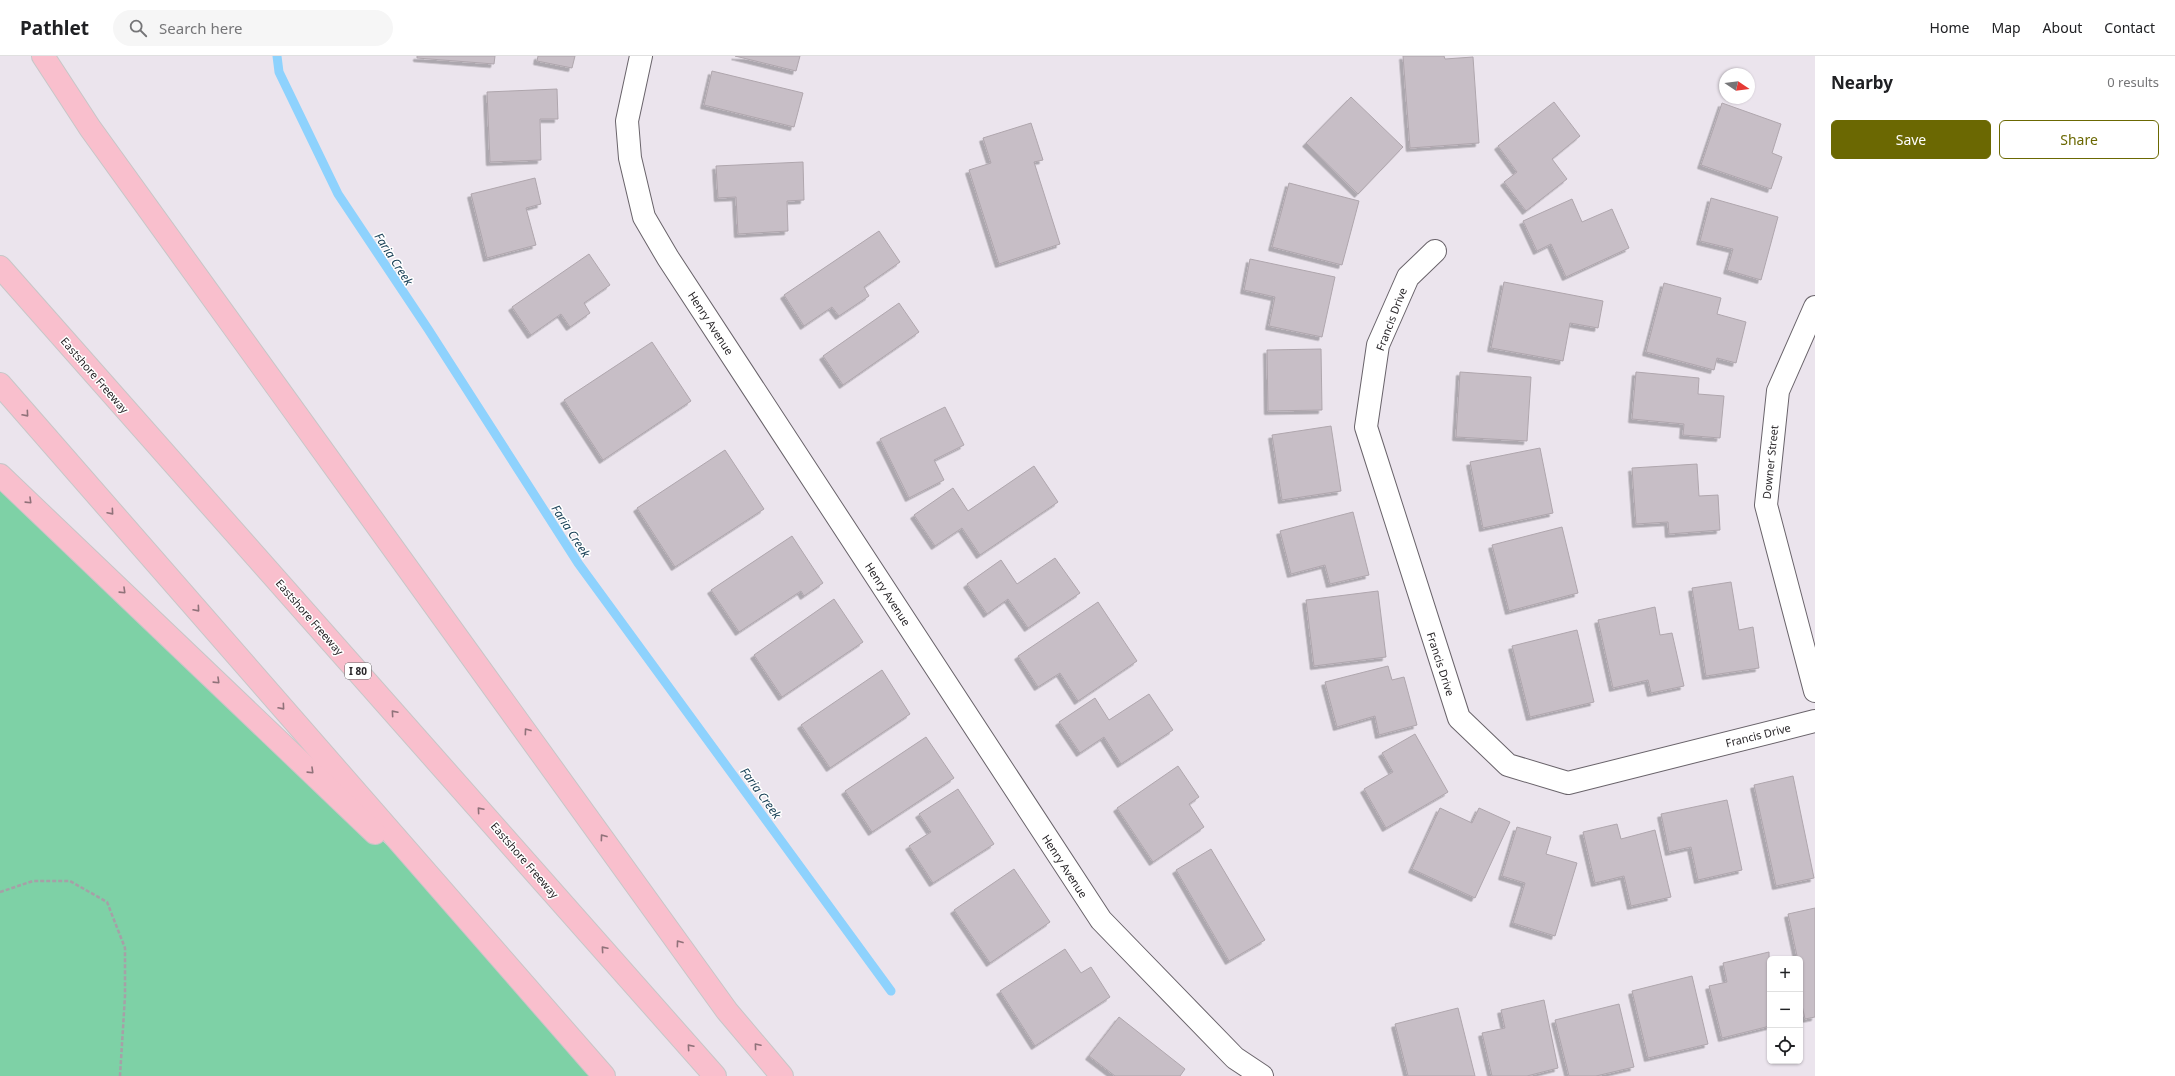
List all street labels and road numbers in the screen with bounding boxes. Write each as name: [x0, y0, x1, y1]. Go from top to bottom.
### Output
street label: Francis Drive: [1372, 285, 1410, 353]
street label: Henry Avenue: [685, 288, 737, 358]
street label: Eastshore Freeway: [58, 334, 132, 417]
street label: Downer Street: [1759, 424, 1781, 500]
street label: Henry Avenue: [862, 559, 914, 629]
street label: Eastshore Freeway: [273, 576, 347, 659]
street label: Francis Drive: [1424, 630, 1458, 698]
road number: I 80: [345, 663, 371, 679]
street label: Francis Drive: [1724, 720, 1792, 750]
street label: Eastshore Freeway: [488, 819, 562, 902]
street label: Henry Avenue: [1039, 831, 1091, 901]

